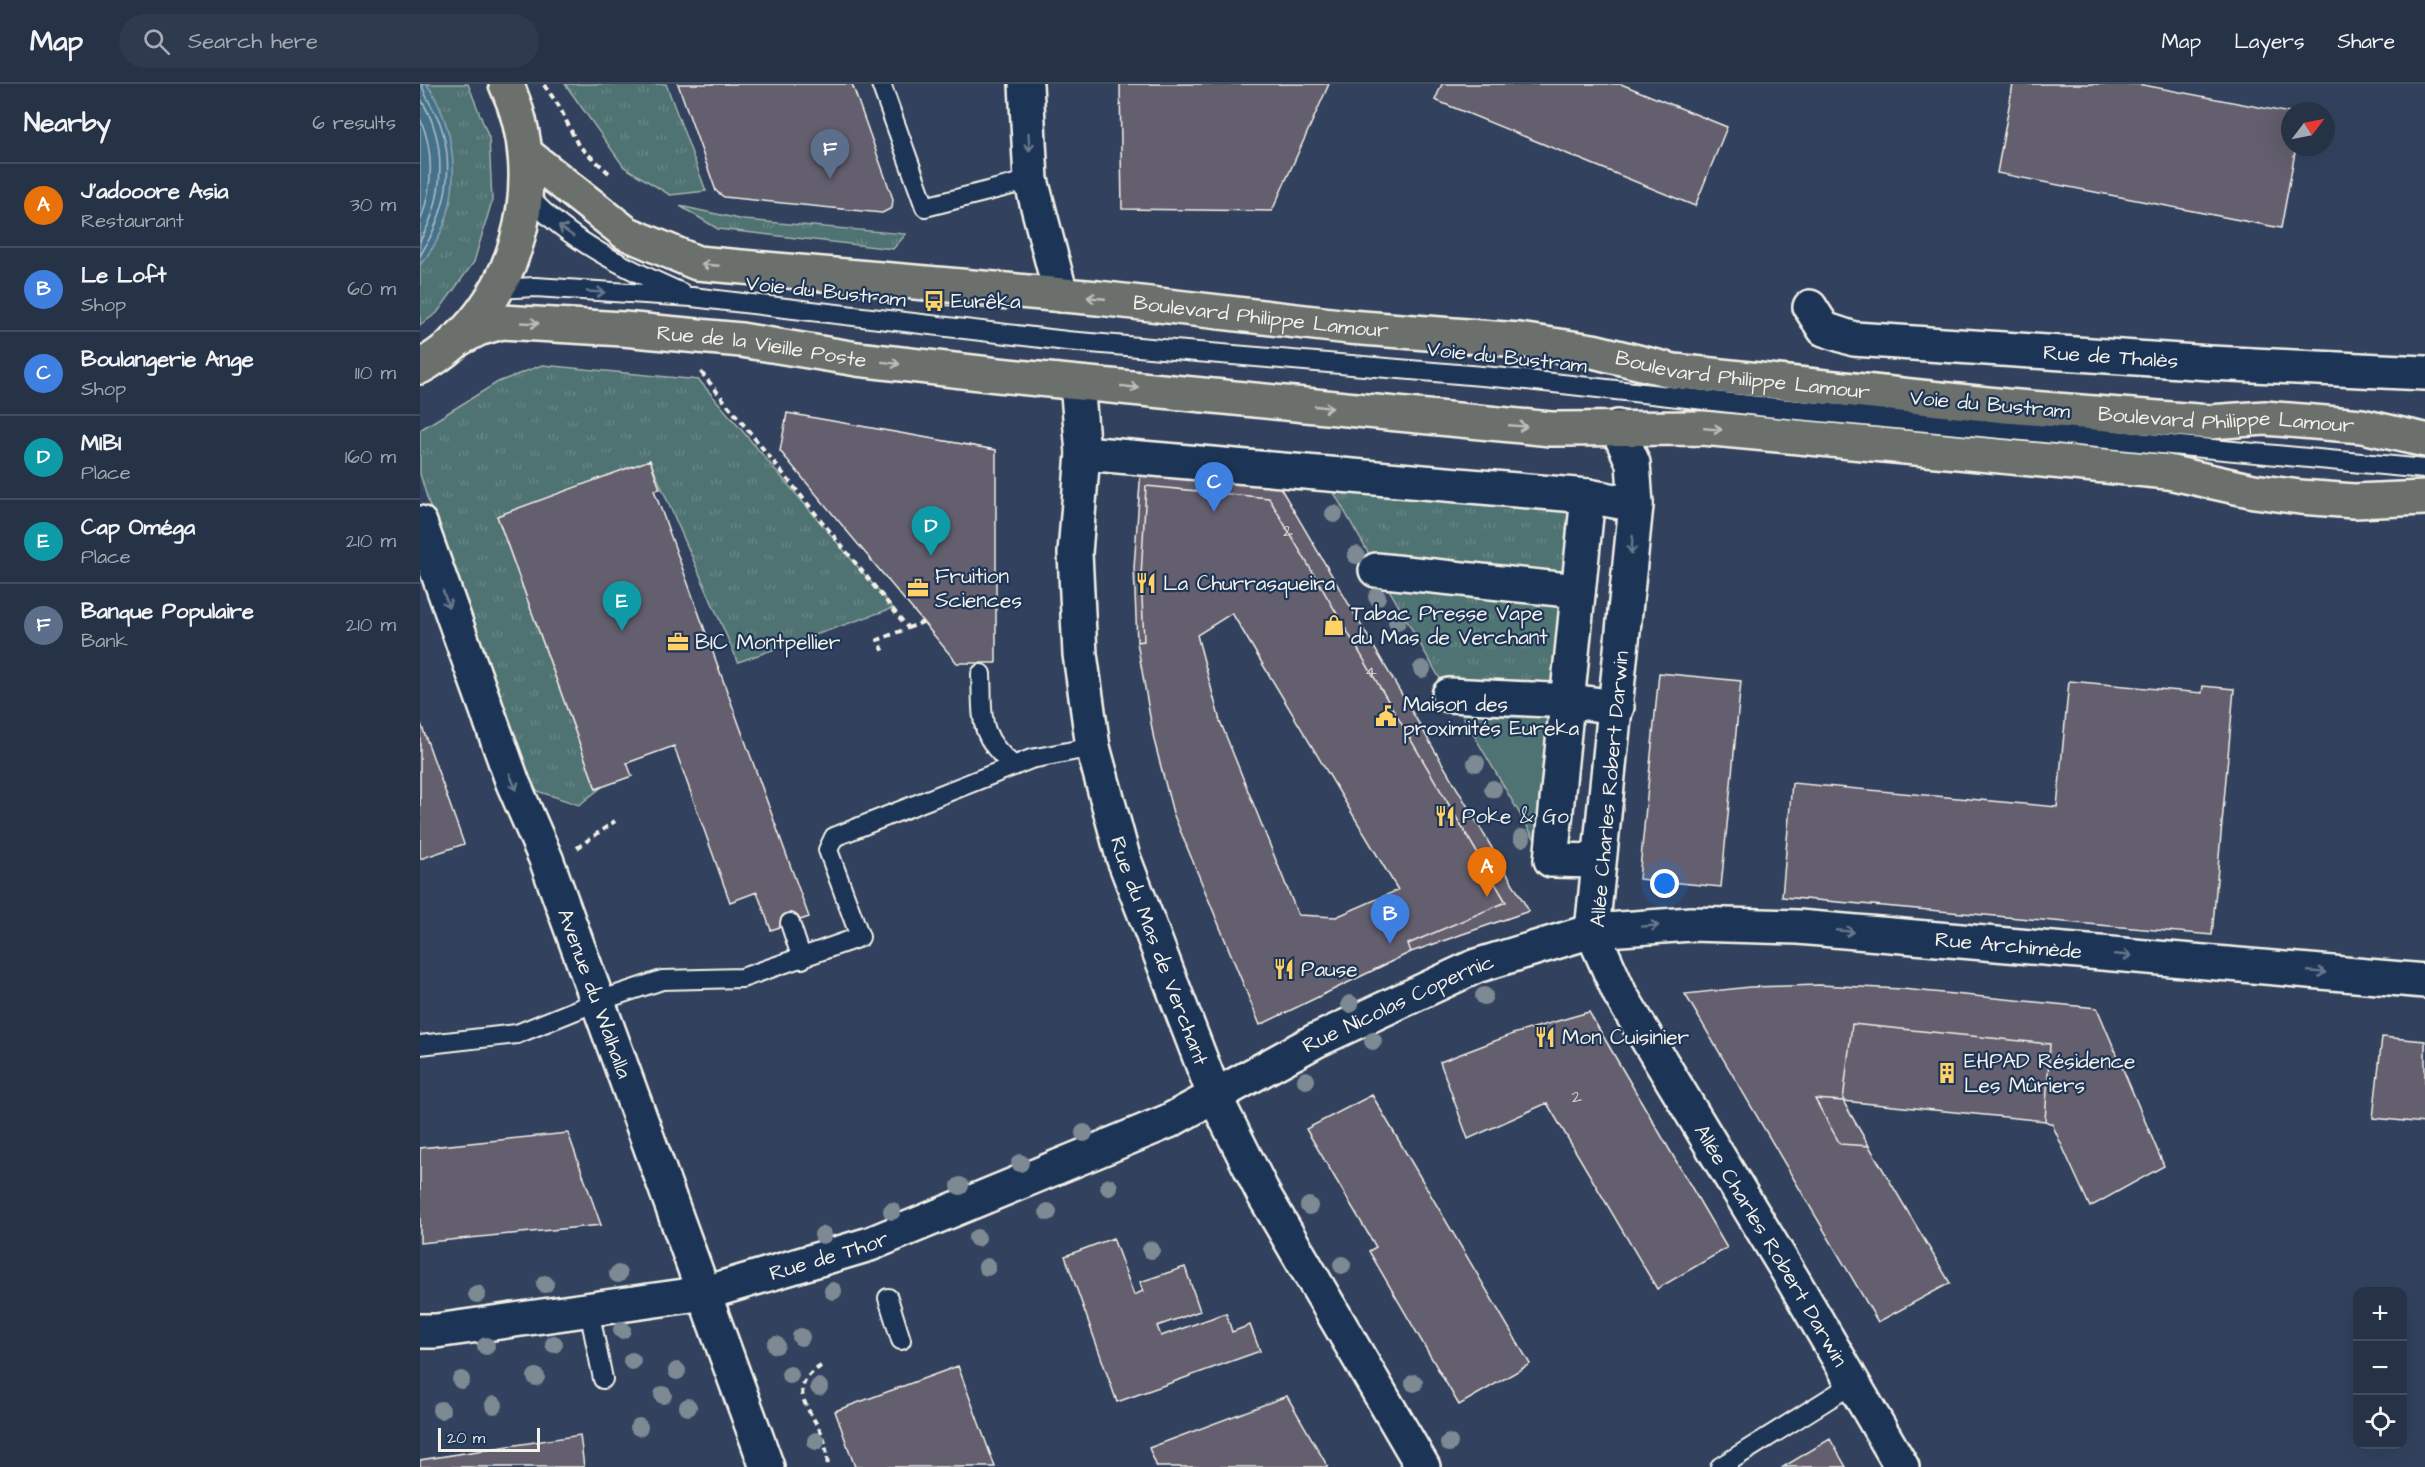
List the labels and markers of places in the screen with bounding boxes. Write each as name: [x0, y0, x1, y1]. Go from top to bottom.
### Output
pin: F: [810, 130, 850, 179]
place label: Eurêka: [951, 287, 1021, 316]
bus stop icon: Eurêka: [922, 289, 946, 313]
pin: C: [1194, 462, 1234, 512]
pin: D: [912, 506, 950, 556]
place label: Fruition Sciences: [935, 562, 1022, 615]
place label: La Churrasqueira: [1163, 569, 1336, 598]
restaurant icon: La Churrasqueira: [1134, 571, 1158, 595]
office icon: Fruition Sciences: [906, 576, 930, 600]
pin: E: [602, 582, 642, 631]
place label: Tabac Presse Vape du Mas de Verchant: [1351, 599, 1548, 652]
shop icon: Tabac Presse Vape du Mas de Verchant: [1322, 613, 1346, 637]
place label: BIC Montpellier: [695, 628, 841, 658]
office icon: BIC Montpellier: [666, 630, 690, 654]
place label: Maison des proximités Eureka: [1403, 690, 1579, 744]
public building icon: Maison des proximités Eureka: [1374, 704, 1398, 728]
place label: Poke & Go: [1462, 802, 1569, 831]
restaurant icon: Poke & Go: [1433, 804, 1457, 828]
pin: A: [1468, 848, 1506, 897]
pin: B: [1370, 894, 1410, 944]
place label: Pause: [1301, 955, 1358, 984]
restaurant icon: Pause: [1272, 957, 1296, 981]
place label: Mon Cuisinier: [1562, 1023, 1690, 1052]
restaurant icon: Mon Cuisinier: [1533, 1025, 1557, 1049]
place label: EHPAD Résidence Les Mûriers: [1964, 1047, 2135, 1100]
building icon: EHPAD Résidence Les Mûriers: [1935, 1061, 1959, 1085]

